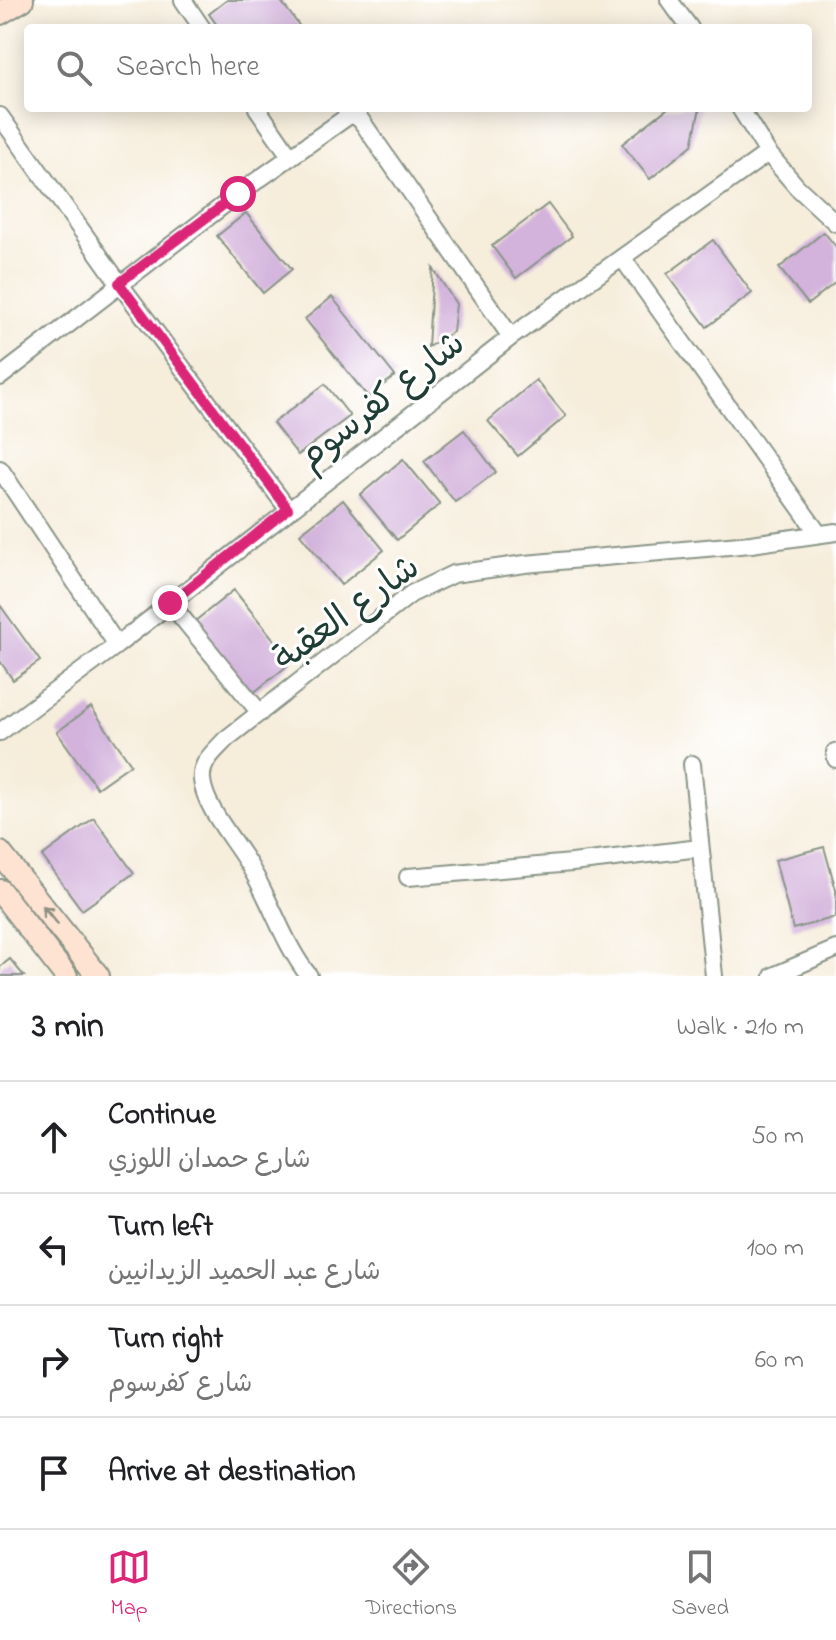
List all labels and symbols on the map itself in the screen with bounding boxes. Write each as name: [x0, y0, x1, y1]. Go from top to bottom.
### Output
route start: [220, 176, 256, 212]
street label: شارع كفرسوم: [288, 319, 478, 484]
street label: شارع العقبة: [263, 543, 432, 686]
route end: [152, 585, 188, 621]
one-way arrow: [41, 905, 58, 926]

